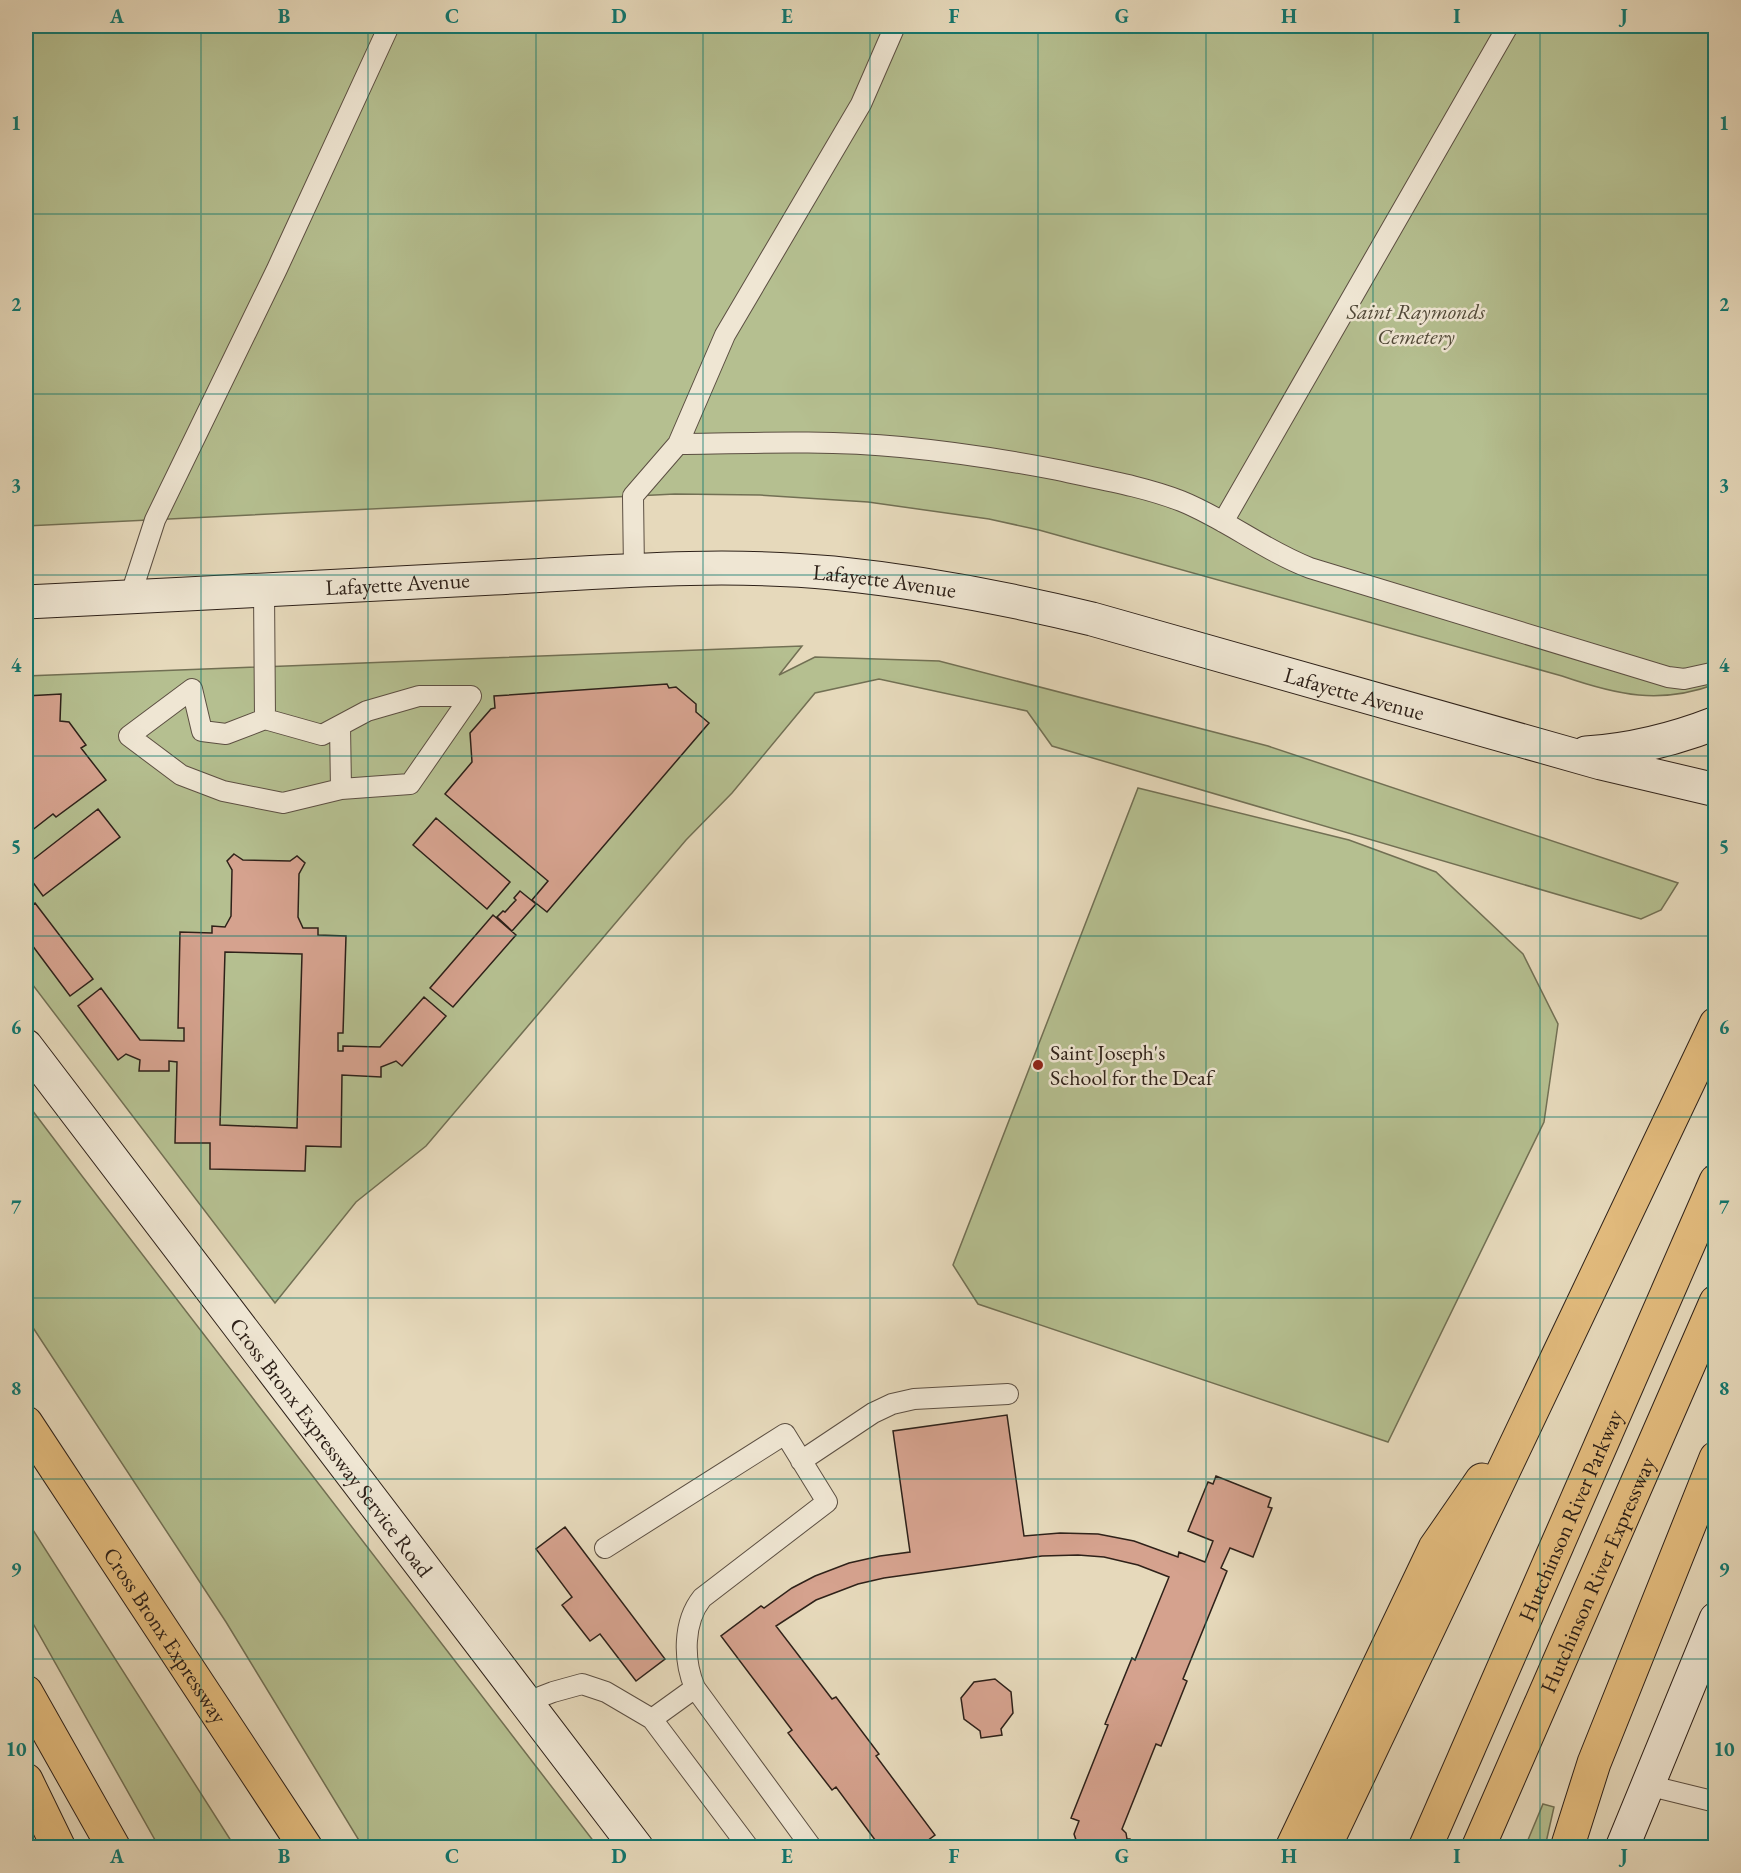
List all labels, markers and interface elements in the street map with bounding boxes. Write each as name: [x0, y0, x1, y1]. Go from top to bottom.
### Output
text: A: [109, 3, 125, 29]
text: B: [278, 3, 290, 29]
text: C: [445, 3, 459, 29]
text: D: [611, 3, 627, 29]
text: E: [781, 3, 793, 29]
text: F: [949, 3, 960, 29]
text: G: [1115, 3, 1129, 29]
text: H: [1281, 3, 1297, 29]
text: I: [1453, 3, 1461, 29]
text: J: [1618, 3, 1628, 29]
text: 1: [11, 110, 21, 136]
text: 1: [1719, 110, 1729, 136]
text: 2: [11, 291, 22, 317]
text: 2: [1719, 291, 1730, 317]
park label: Saint Raymonds Cemetery: [1346, 297, 1486, 351]
text: 3: [11, 472, 21, 498]
text: 3: [1719, 472, 1729, 498]
street label: Lafayette Avenue: [812, 557, 959, 605]
street label: Lafayette Avenue: [325, 565, 471, 602]
text: 4: [11, 652, 22, 678]
text: 4: [1719, 652, 1730, 678]
street label: Lafayette Avenue: [1281, 660, 1428, 727]
text: 5: [11, 833, 21, 859]
text: 5: [1719, 833, 1729, 859]
text: 6: [11, 1014, 22, 1040]
text: 6: [1719, 1014, 1730, 1040]
place label: Saint Joseph's School for the Deaf: [1050, 1038, 1216, 1092]
marker: Saint Joseph's School for the Deaf: [1031, 1058, 1045, 1072]
text: 7: [11, 1194, 22, 1220]
text: 7: [1719, 1194, 1730, 1220]
street label: Cross Bronx Expressway Service Road: [223, 1312, 440, 1583]
text: 8: [11, 1375, 21, 1401]
text: 8: [1719, 1375, 1729, 1401]
street label: Hutchinson River Parkway: [1512, 1405, 1630, 1626]
street label: Hutchinson River Expressway: [1533, 1452, 1662, 1698]
street label: Cross Bronx Expressway: [97, 1542, 234, 1730]
text: 9: [11, 1556, 22, 1582]
text: 9: [1719, 1556, 1730, 1582]
text: 10: [5, 1736, 27, 1762]
text: 10: [1713, 1736, 1735, 1762]
text: A: [109, 1843, 125, 1869]
text: B: [278, 1843, 290, 1869]
text: C: [445, 1843, 459, 1869]
text: D: [611, 1843, 627, 1869]
text: E: [781, 1843, 793, 1869]
text: F: [949, 1843, 960, 1869]
text: G: [1115, 1843, 1129, 1869]
text: H: [1281, 1843, 1297, 1869]
text: I: [1453, 1843, 1461, 1869]
text: J: [1618, 1843, 1628, 1869]

